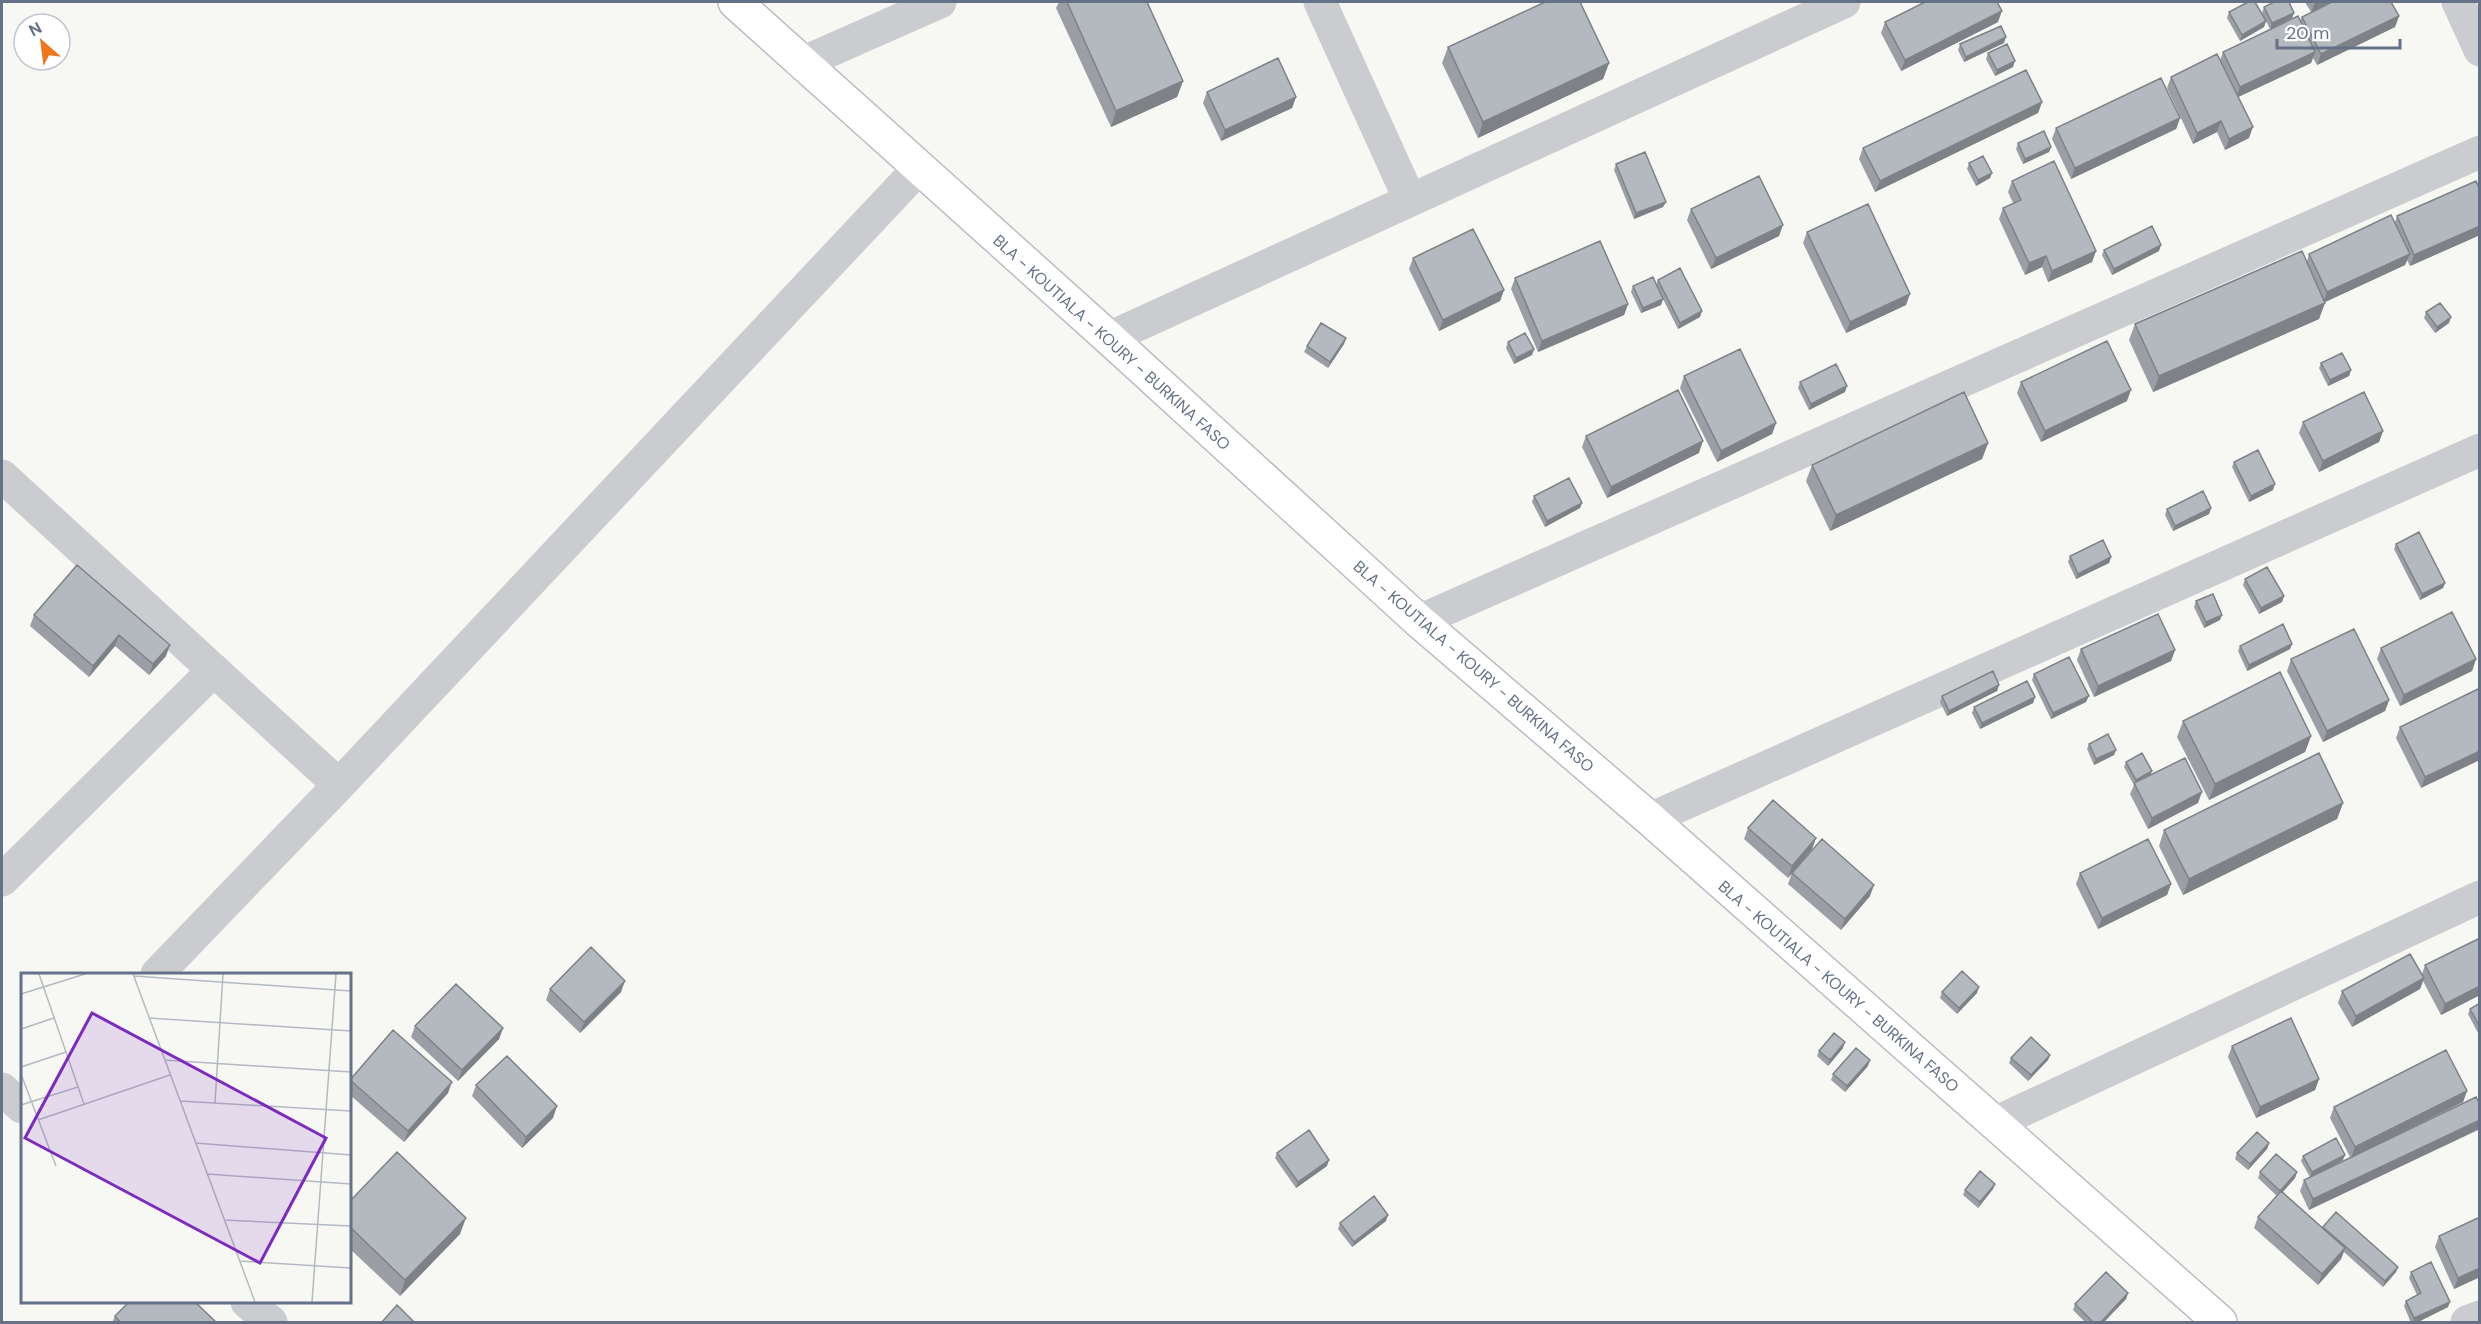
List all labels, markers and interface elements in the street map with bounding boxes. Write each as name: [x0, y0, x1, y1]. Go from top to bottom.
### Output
north arrow: [12, 12, 72, 72]
scale bar: [2277, 12, 2400, 50]
text: N: [25, 17, 45, 41]
text: 20 m: [2286, 21, 2329, 45]
street label: BLA - KOUTIALA - KOURY - BURKINA FASO: [989, 230, 1235, 455]
street label: BLA - KOUTIALA - KOURY - BURKINA FASO: [1349, 556, 1598, 777]
street label: BLA - KOUTIALA - KOURY - BURKINA FASO: [1714, 876, 1963, 1097]
inset map: [21, 973, 351, 1303]

